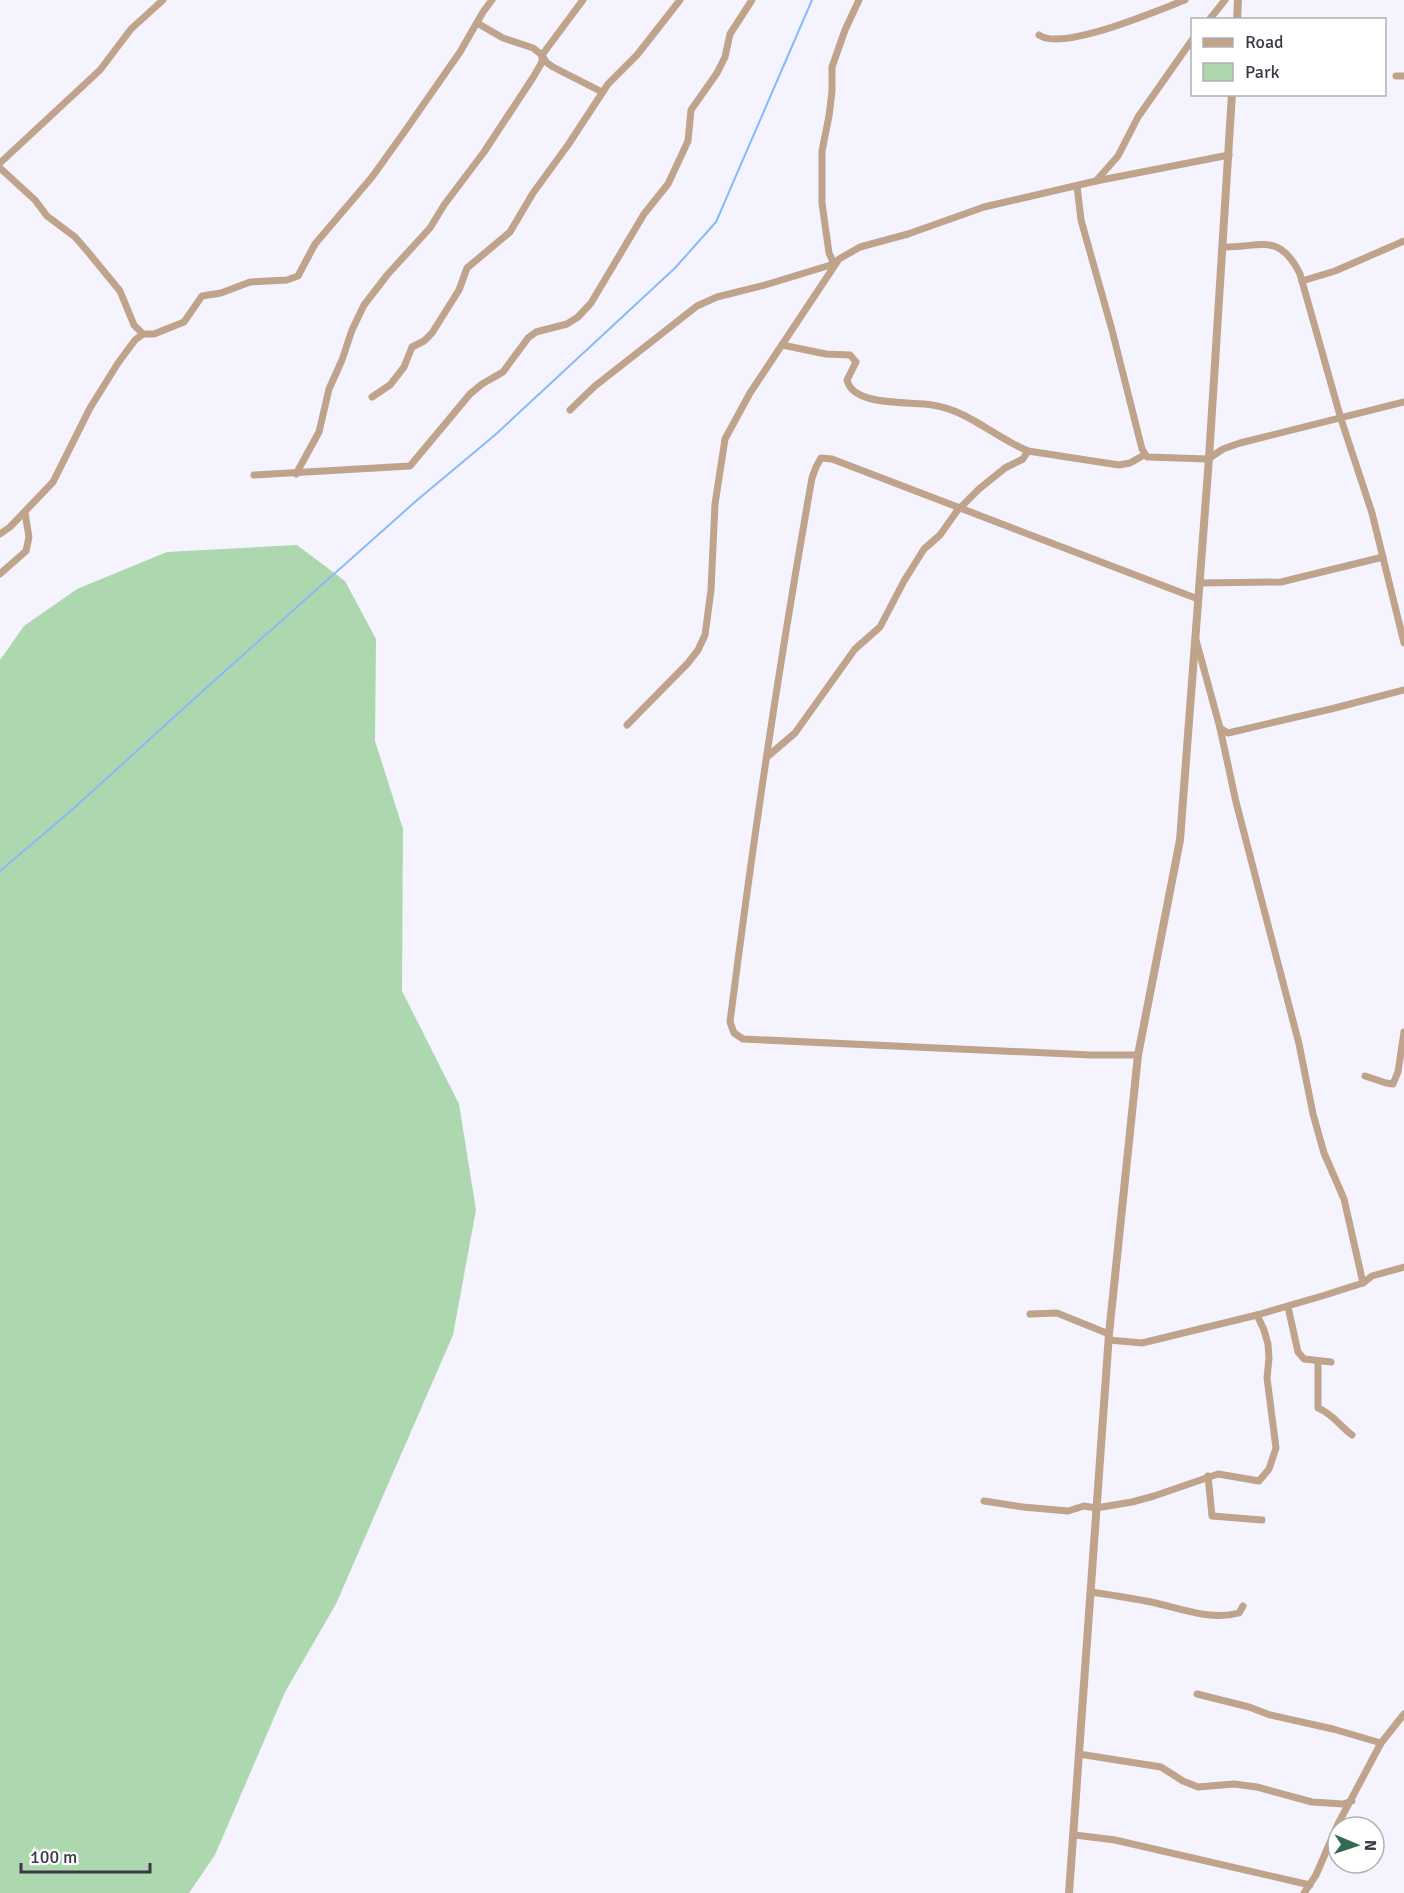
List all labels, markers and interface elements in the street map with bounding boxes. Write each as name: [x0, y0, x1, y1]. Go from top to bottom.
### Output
legend: [1191, 18, 1386, 96]
text: Road: [1245, 31, 1284, 53]
text: Park: [1245, 61, 1280, 83]
north arrow: [1326, 1815, 1386, 1875]
scale bar: [21, 1836, 150, 1874]
text: N: [1360, 1840, 1380, 1851]
text: 100 m: [30, 1846, 77, 1868]

